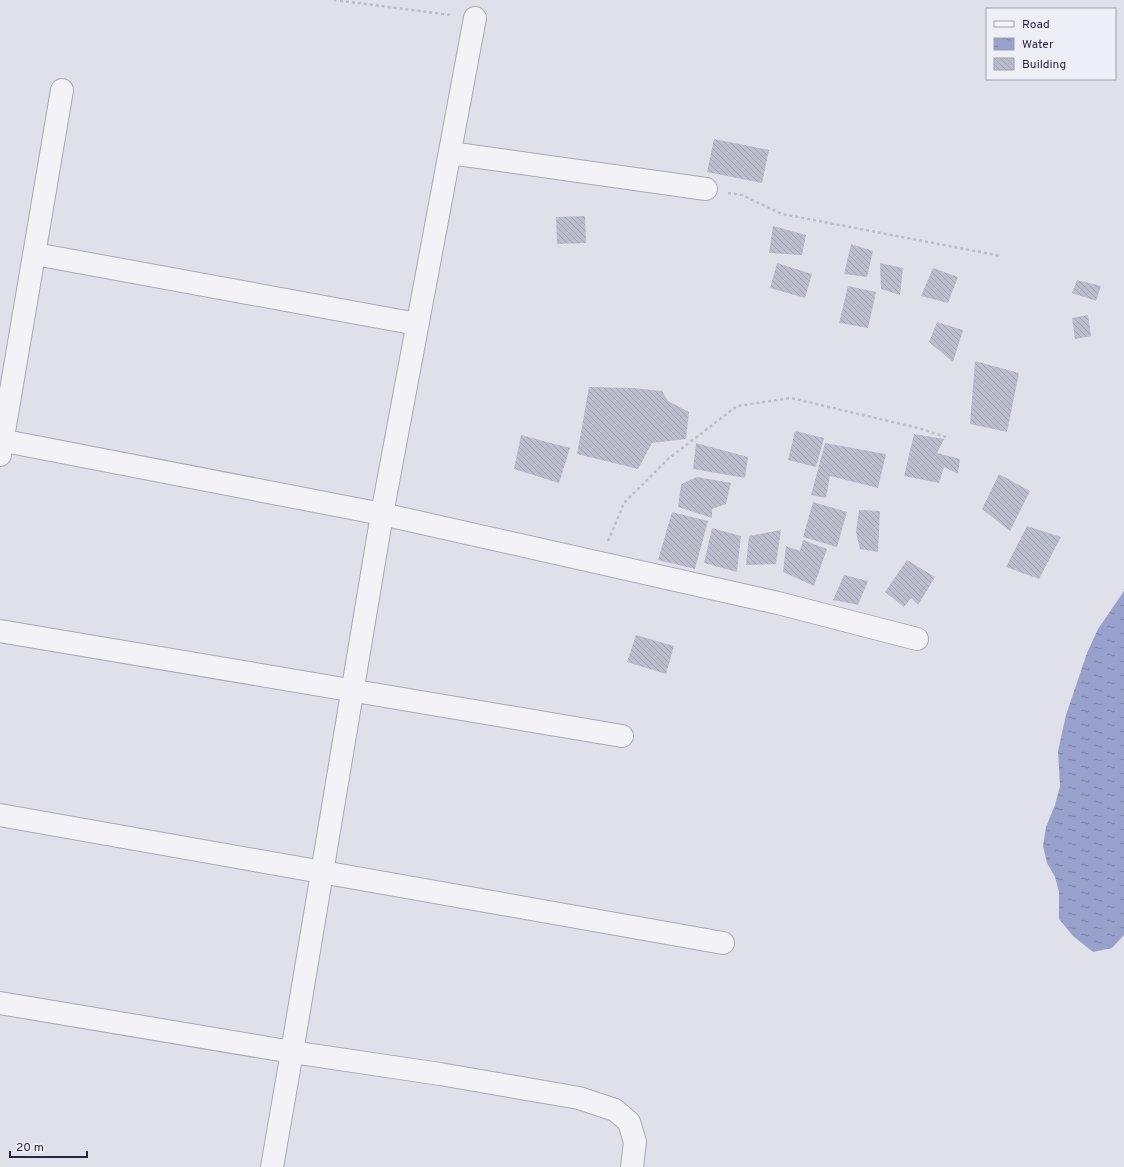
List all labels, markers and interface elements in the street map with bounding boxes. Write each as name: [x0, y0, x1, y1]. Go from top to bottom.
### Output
legend: [986, 8, 1116, 80]
text: Road: [1022, 17, 1050, 33]
text: Water: [1022, 37, 1054, 53]
text: Building: [1022, 57, 1066, 73]
scale bar: [10, 1133, 87, 1159]
text: 20 m: [16, 1140, 44, 1156]

